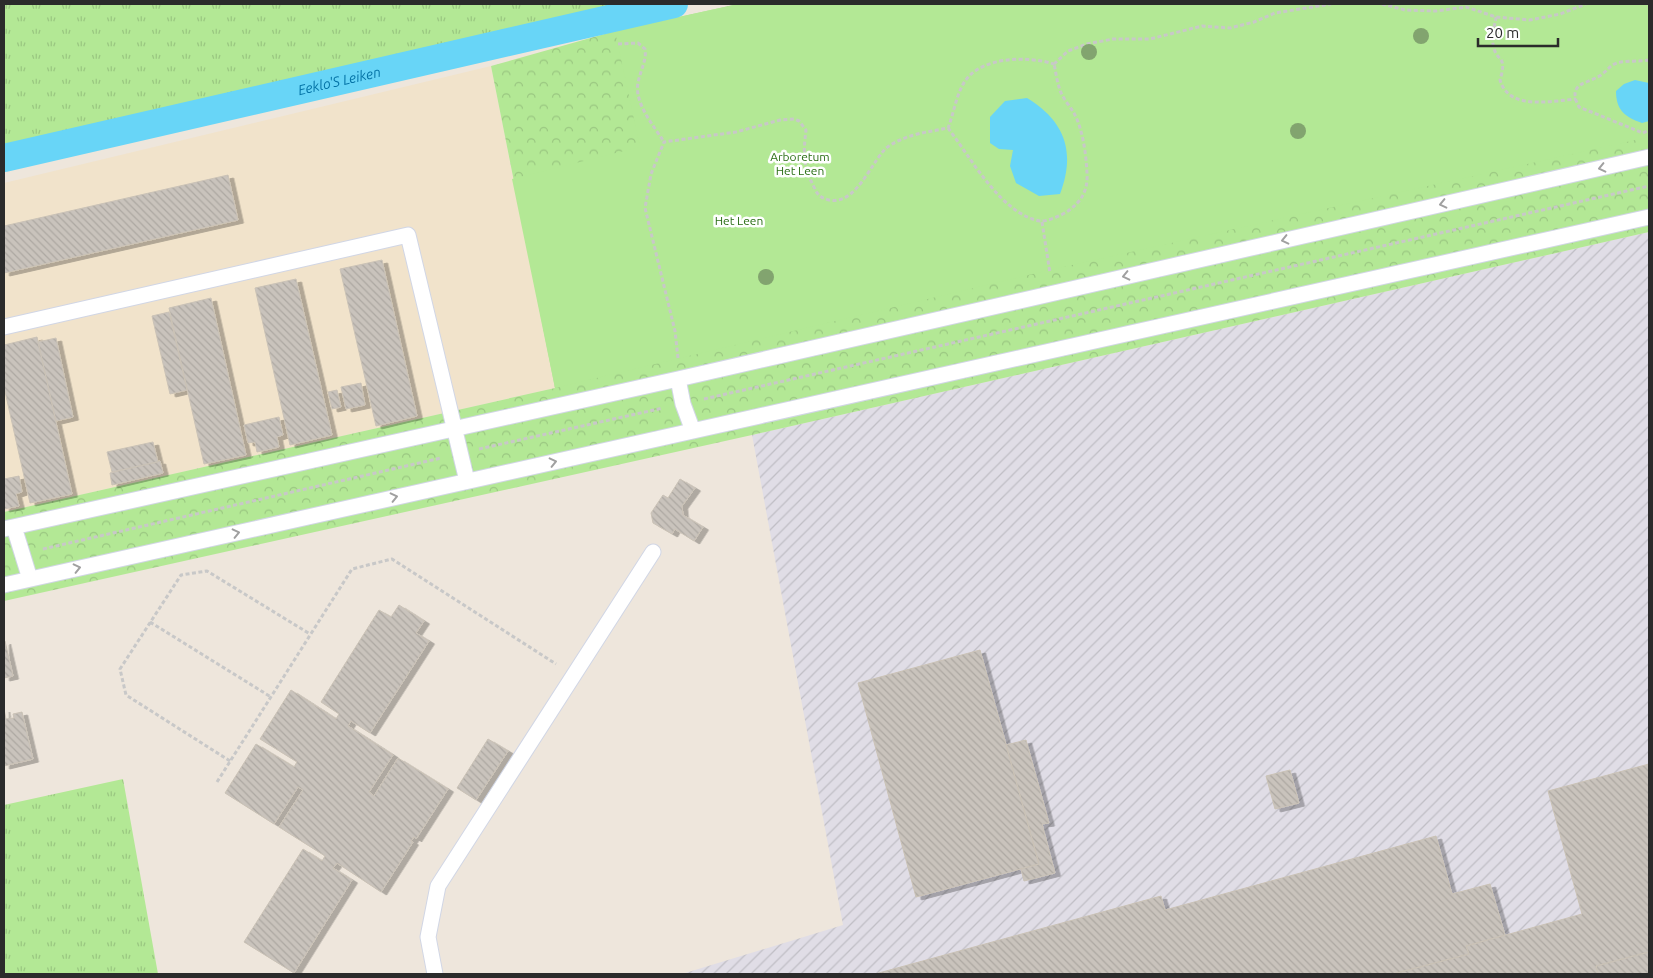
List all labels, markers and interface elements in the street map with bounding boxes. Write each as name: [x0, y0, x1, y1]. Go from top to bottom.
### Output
scale bar: [1478, 15, 1558, 47]
text: 20 m: [1486, 24, 1519, 41]
water label: Eeklo'S Leiken: [296, 64, 382, 98]
park label: Arboretum Het Leen: [770, 150, 830, 177]
one-way arrow: [1597, 162, 1606, 173]
one-way arrow: [1439, 198, 1448, 209]
park label: Het Leen: [715, 214, 763, 227]
one-way arrow: [1280, 234, 1289, 245]
one-way arrow: [1122, 270, 1131, 281]
one-way arrow: [548, 457, 557, 468]
one-way arrow: [390, 492, 399, 503]
one-way arrow: [231, 528, 240, 539]
one-way arrow: [73, 563, 82, 574]

